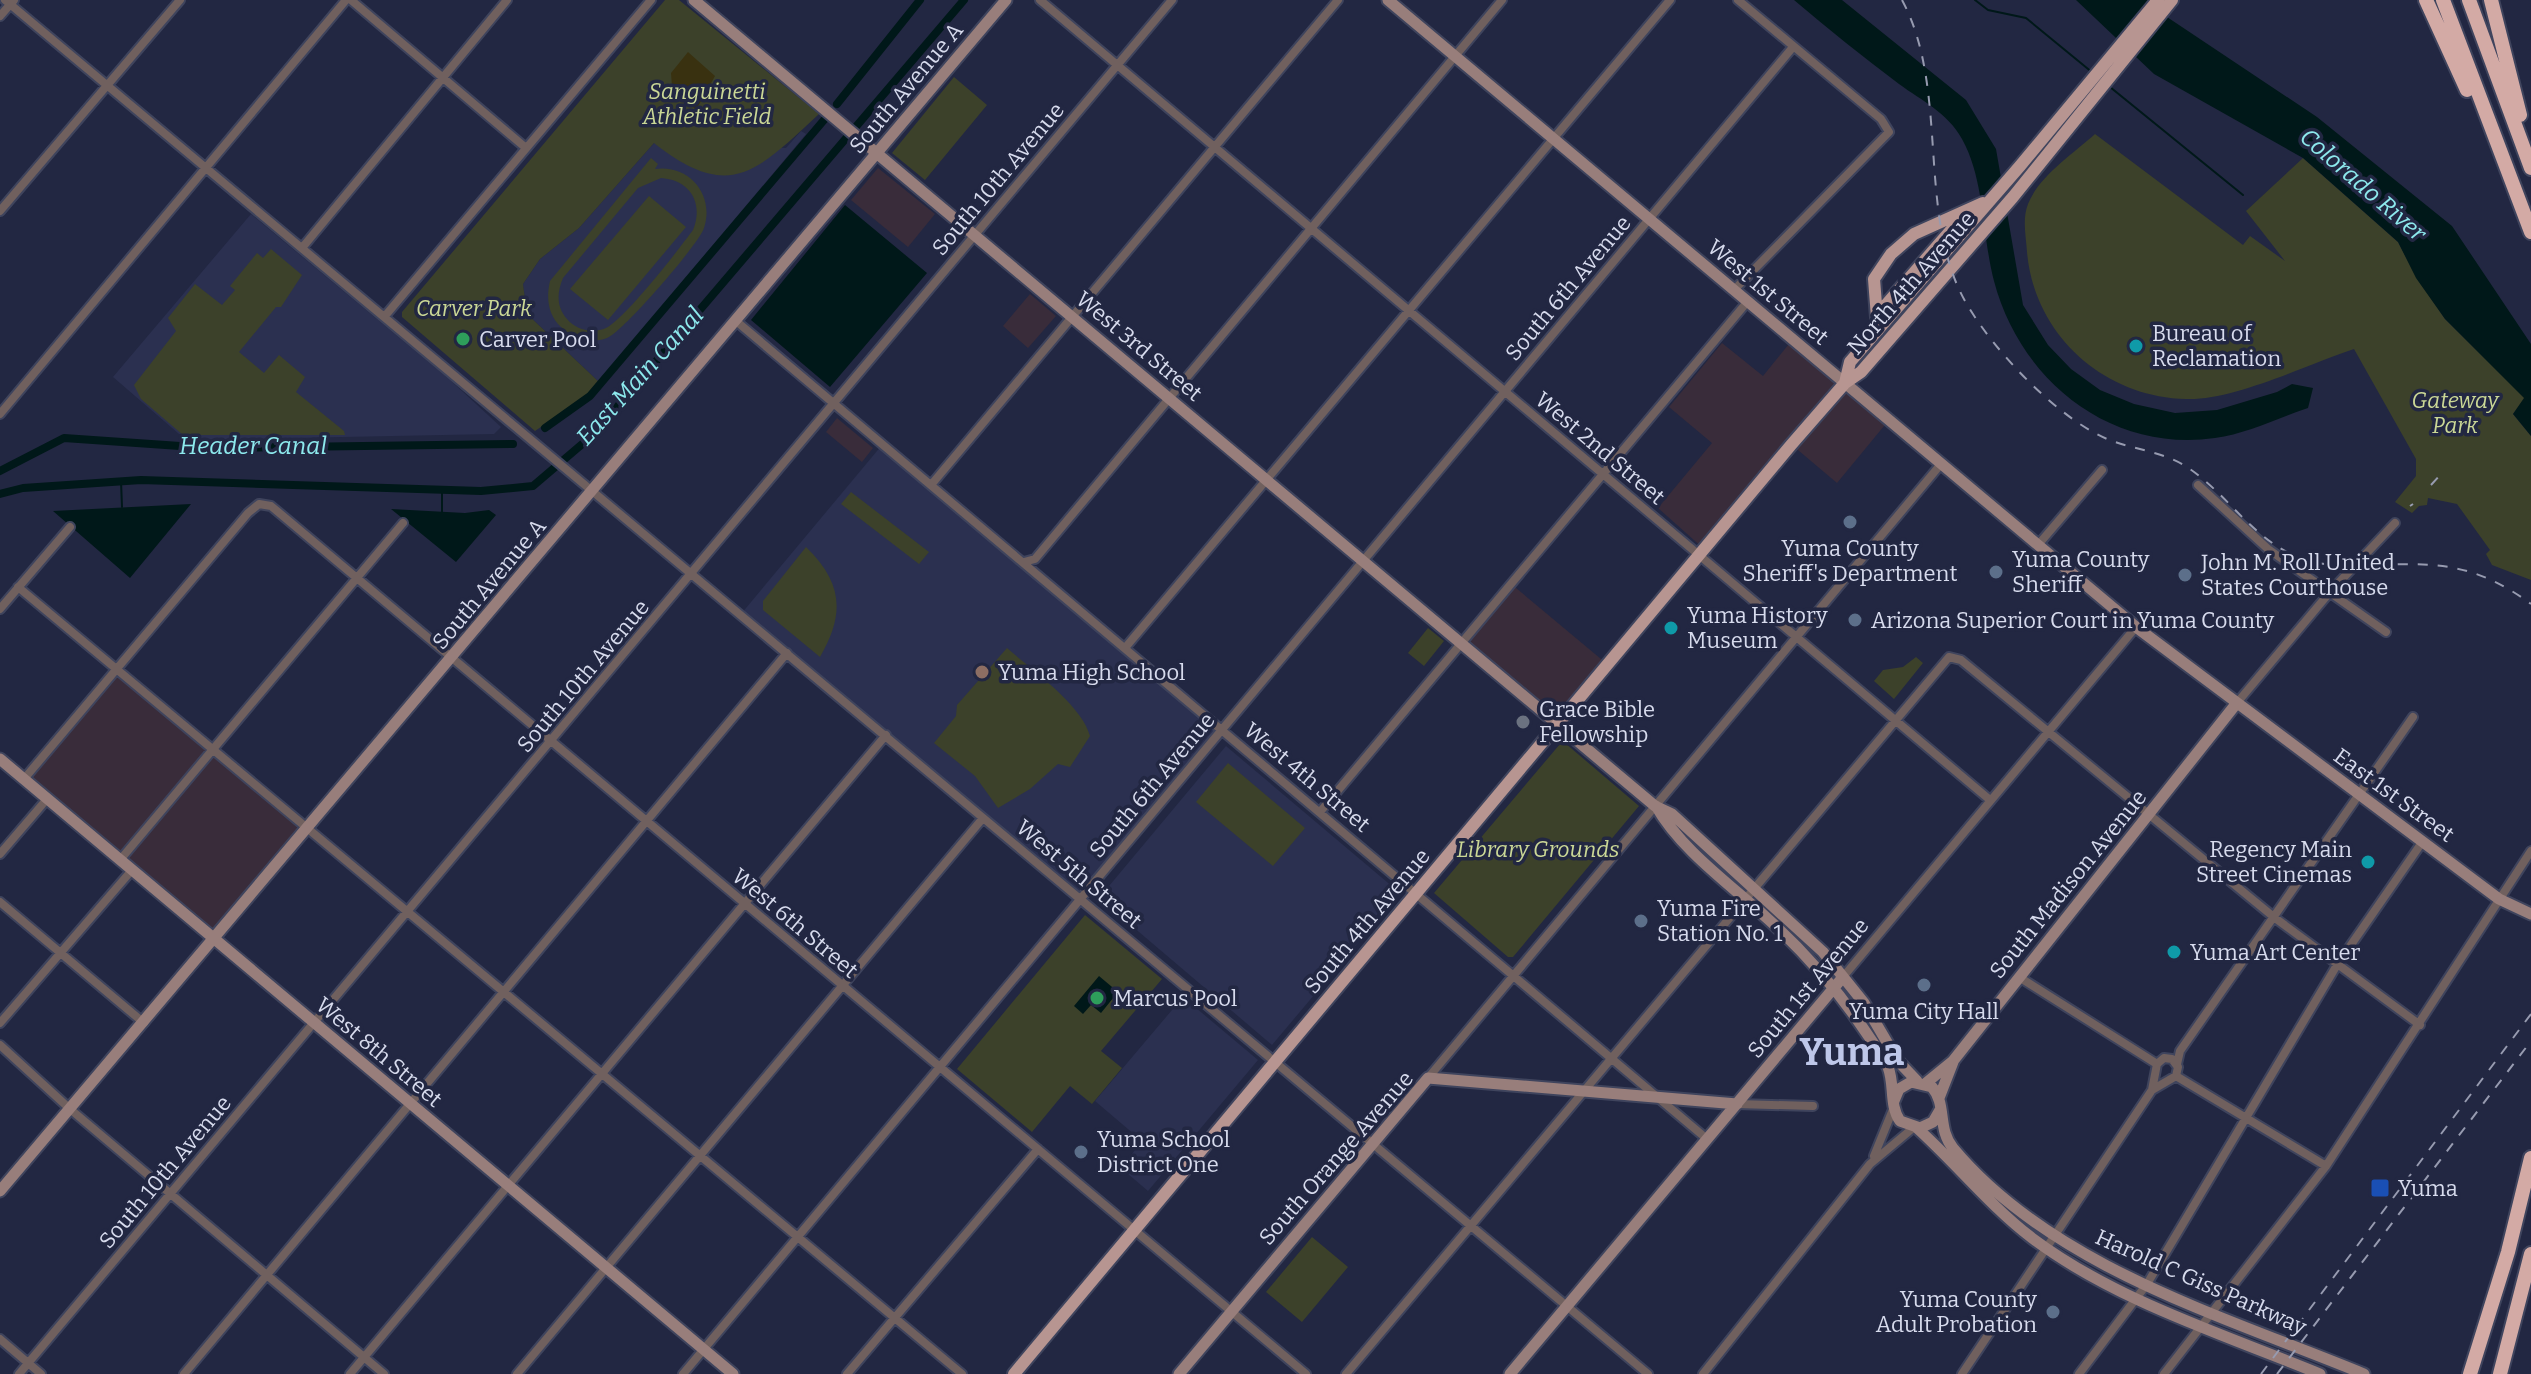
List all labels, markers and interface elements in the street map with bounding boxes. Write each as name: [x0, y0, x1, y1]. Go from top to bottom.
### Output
street label: South Avenue A: [843, 17, 969, 159]
park label: Sanguinetti Athletic Field: [642, 78, 771, 130]
street label: South 10th Avenue: [926, 97, 1070, 261]
water label: Colorado River: [2294, 123, 2433, 248]
street label: North 4th Avenue: [1841, 206, 1981, 360]
street label: South 6th Avenue: [1499, 210, 1637, 366]
street label: West 1st Street: [1702, 234, 1834, 350]
street label: West 3rd Street: [1070, 285, 1208, 407]
park label: Carver Park: [416, 295, 533, 322]
water label: East Main Canal: [571, 301, 709, 451]
place label: Bureau of Reclamation: [2152, 320, 2281, 372]
place label: Carver Pool: [479, 326, 596, 353]
marker: Carver Pool: [454, 330, 472, 348]
marker: Bureau of Reclamation: [2127, 337, 2145, 355]
street label: West 2nd Street: [1530, 386, 1670, 510]
park label: Gateway Park: [2412, 387, 2500, 439]
water label: Header Canal: [179, 432, 327, 460]
street label: South Avenue A: [426, 513, 552, 655]
marker: Yuma County Sheriff's Department: [1841, 513, 1859, 531]
place label: Yuma County Sheriff's Department: [1742, 535, 1958, 587]
place label: Yuma County Sheriff: [2012, 546, 2150, 598]
place label: John M. Roll United States Courthouse: [2200, 549, 2395, 601]
marker: Yuma County Sheriff: [1987, 563, 2005, 581]
marker: John M. Roll United States Courthouse: [2176, 566, 2194, 584]
street label: South 10th Avenue: [511, 594, 655, 758]
place label: Yuma History Museum: [1687, 602, 1828, 654]
place label: Arizona Superior Court in Yuma County: [1871, 607, 2275, 634]
marker: Arizona Superior Court in Yuma County: [1846, 611, 1864, 629]
marker: Yuma History Museum: [1662, 619, 1680, 637]
place label: Yuma High School: [998, 659, 1185, 686]
marker: Yuma High School: [973, 663, 991, 681]
place label: Grace Bible Fellowship: [1539, 696, 1655, 748]
street label: South 6th Avenue: [1083, 707, 1221, 863]
marker: Grace Bible Fellowship: [1514, 713, 1532, 731]
street label: West 4th Street: [1238, 716, 1376, 838]
street label: East 1st Street: [2329, 742, 2459, 848]
street label: South Madison Avenue: [1984, 784, 2152, 984]
street label: West 5th Street: [1011, 814, 1147, 934]
park label: Library Grounds: [1456, 836, 1620, 863]
place label: Regency Main Street Cinemas: [2196, 836, 2352, 888]
street label: South 4th Avenue: [1298, 843, 1436, 999]
marker: Regency Main Street Cinemas: [2359, 853, 2377, 871]
street label: West 6th Street: [726, 862, 864, 984]
place label: Yuma Fire Station No. 1: [1657, 895, 1783, 947]
marker: Yuma Fire Station No. 1: [1632, 912, 1650, 930]
street label: South 1st Avenue: [1742, 913, 1874, 1063]
place label: Yuma Art Center: [2190, 939, 2361, 966]
marker: Yuma Art Center: [2165, 943, 2183, 961]
marker: Yuma City Hall: [1915, 976, 1933, 994]
place label: Marcus Pool: [1113, 985, 1237, 1012]
marker: Marcus Pool: [1088, 989, 1106, 1007]
street label: West 8th Street: [310, 991, 448, 1113]
place label: Yuma City Hall: [1849, 998, 1999, 1025]
district label: Yuma: [1800, 1029, 1904, 1075]
street label: South Orange Avenue: [1253, 1065, 1419, 1251]
street label: South 10th Avenue: [93, 1090, 237, 1254]
place label: Yuma School District One: [1097, 1126, 1230, 1178]
marker: Yuma School District One: [1072, 1143, 1090, 1161]
place label: Yuma: [2398, 1175, 2458, 1202]
marker: Yuma: [2369, 1177, 2391, 1199]
street label: Harold C Giss Parkway: [2091, 1223, 2311, 1341]
place label: Yuma County Adult Probation: [1876, 1286, 2037, 1338]
marker: Yuma County Adult Probation: [2044, 1303, 2062, 1321]

